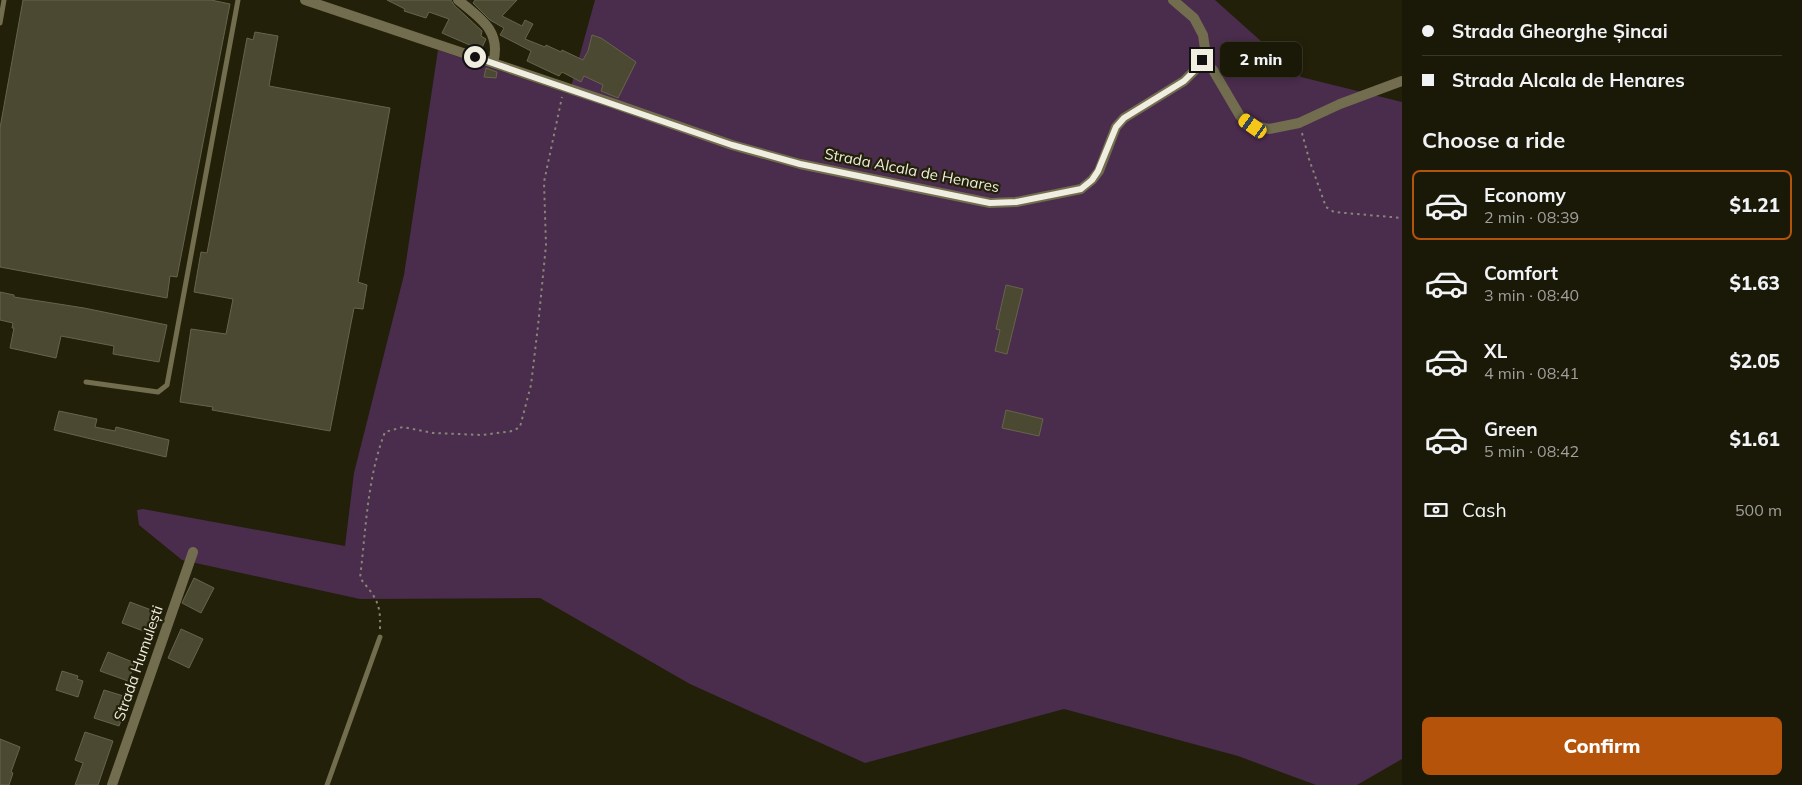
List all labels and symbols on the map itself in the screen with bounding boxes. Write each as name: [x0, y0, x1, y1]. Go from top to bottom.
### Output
callout: 2 min: [1220, 42, 1302, 78]
route start: [464, 46, 486, 68]
route end: [1191, 49, 1213, 71]
car: [1236, 111, 1269, 141]
street label: Strada Alcala de Henares: [823, 144, 1001, 196]
street label: Strada Humulești: [109, 603, 167, 723]

